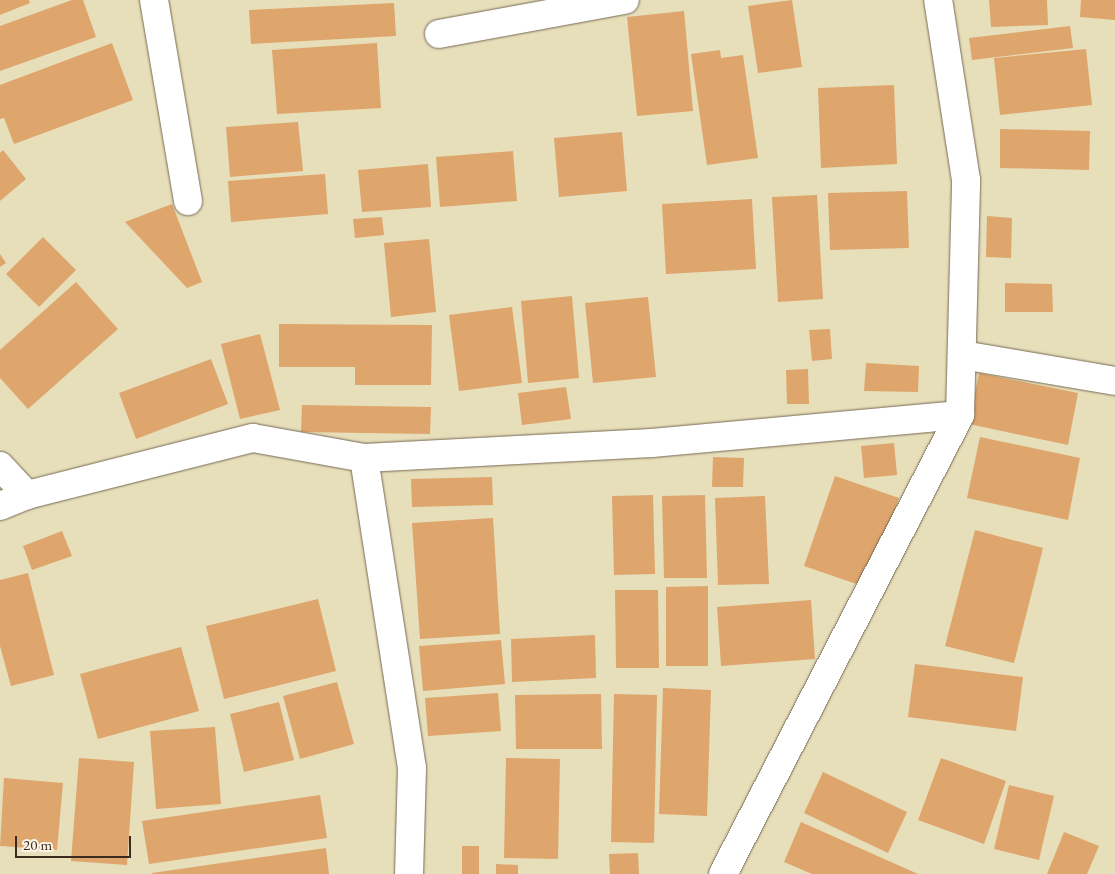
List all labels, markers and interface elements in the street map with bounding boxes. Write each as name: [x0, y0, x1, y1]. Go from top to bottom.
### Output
scale bar: [18, 826, 134, 858]
text: 20 m: [23, 835, 52, 854]

